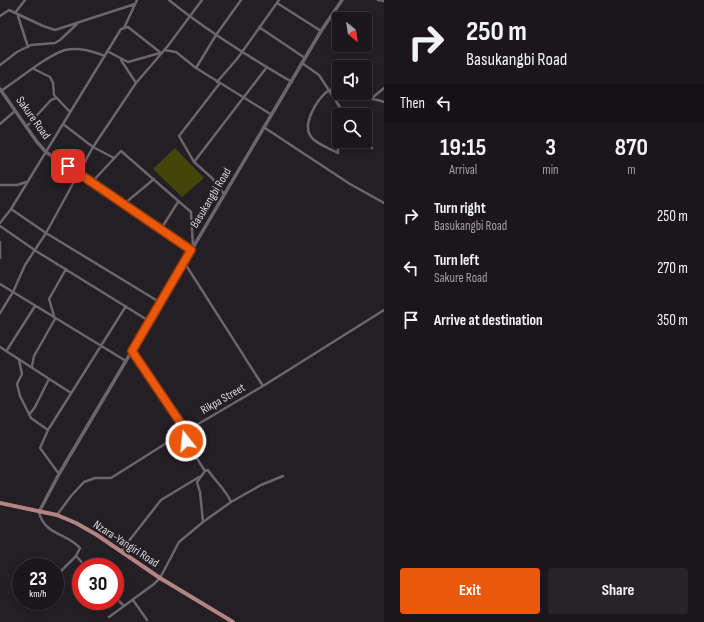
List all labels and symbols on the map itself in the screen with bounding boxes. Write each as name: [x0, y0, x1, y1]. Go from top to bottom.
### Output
north arrow: [332, 12, 372, 52]
street label: Sakure Road: [12, 94, 54, 142]
pin: [51, 149, 85, 183]
street label: Basukangbi Road: [187, 165, 235, 231]
street label: Rikpa Street: [198, 380, 248, 418]
position arrow: [165, 420, 207, 462]
street label: Nzara-Yangiri Road: [90, 517, 162, 571]
speed limit sign: 30: [72, 558, 124, 610]

